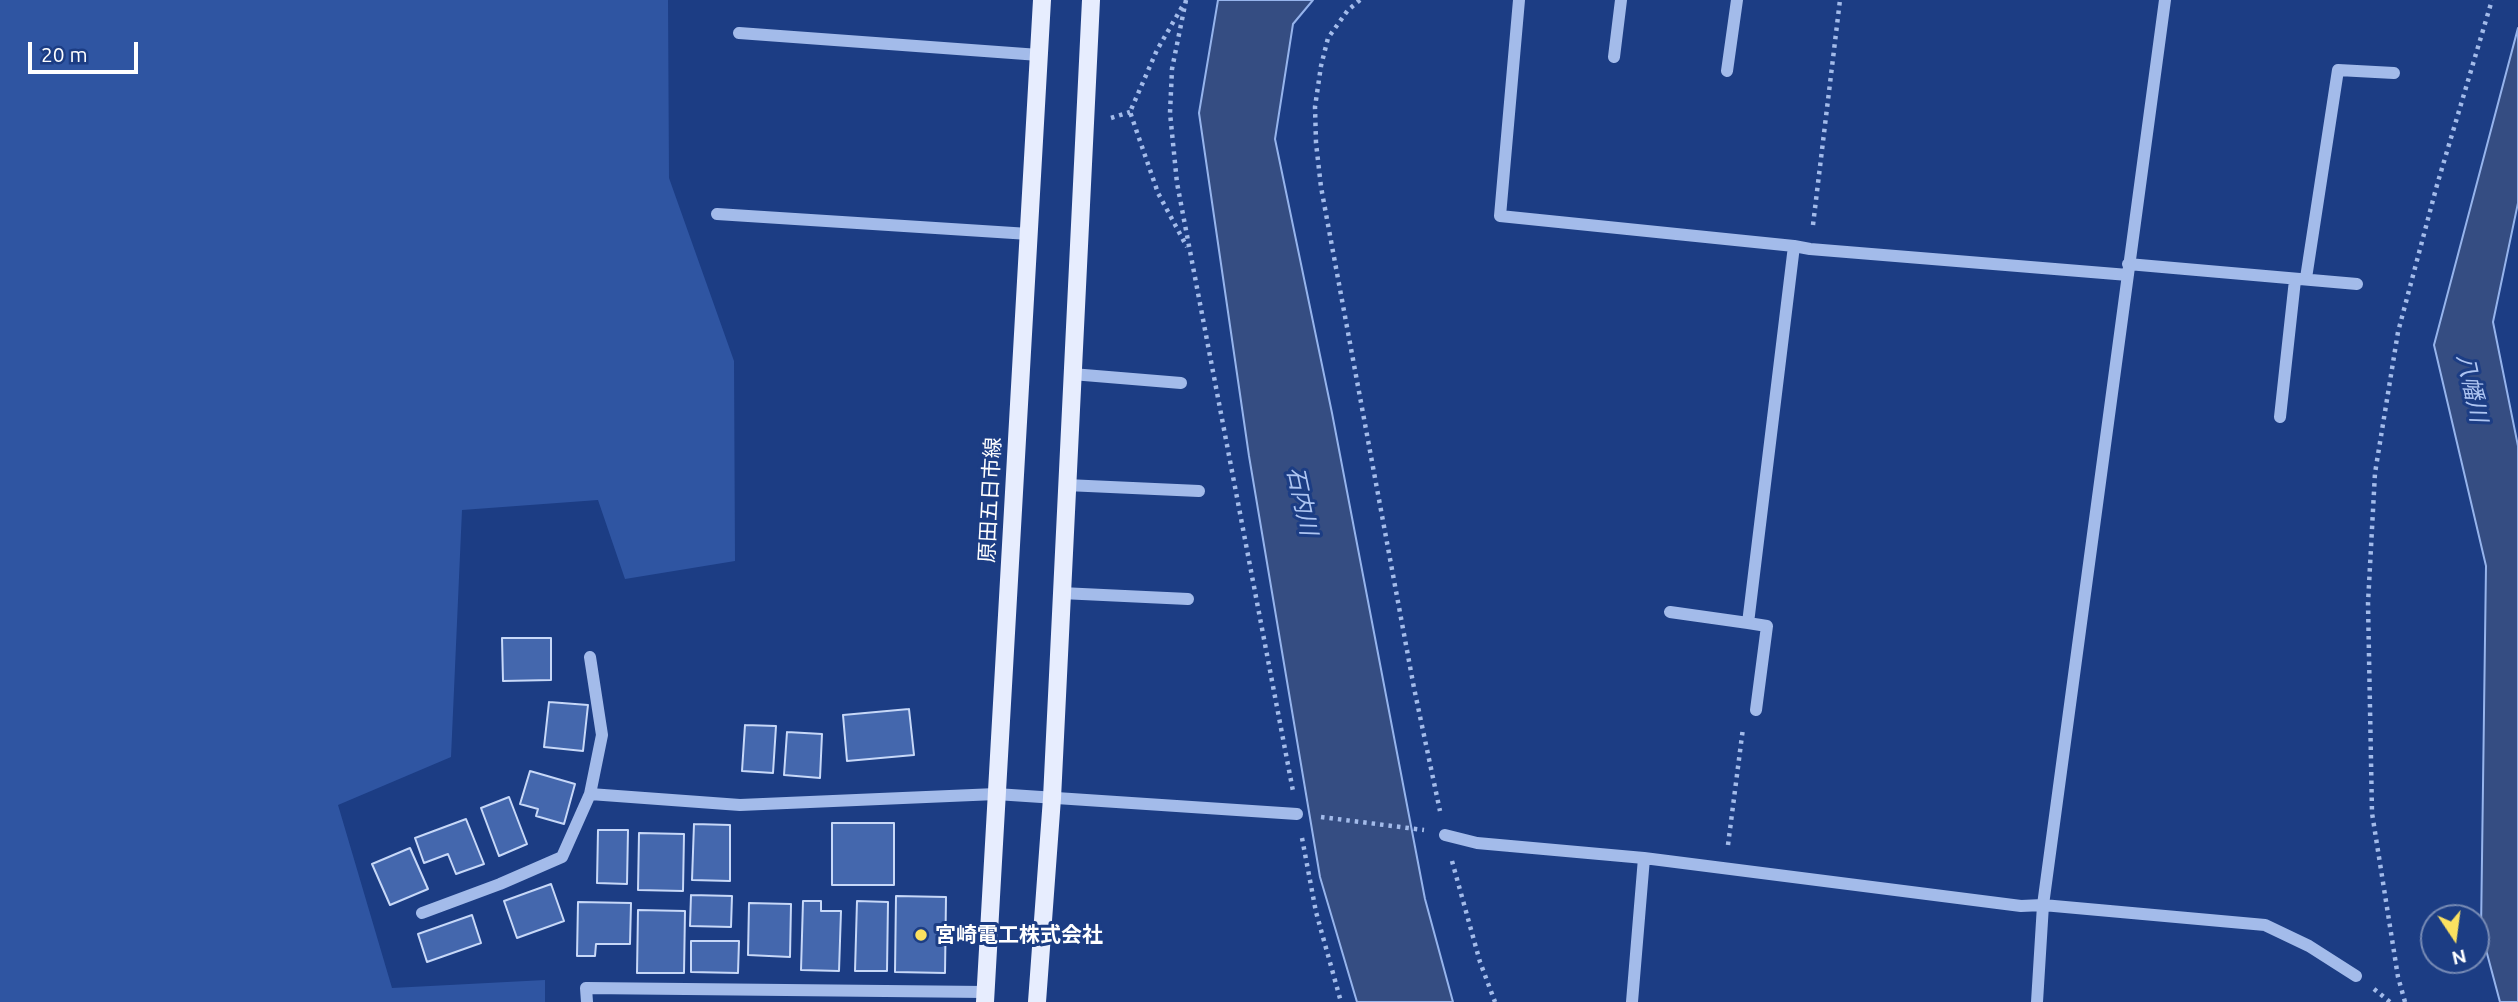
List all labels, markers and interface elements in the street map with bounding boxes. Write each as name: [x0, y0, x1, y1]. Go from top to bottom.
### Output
scale bar: [32, 28, 142, 72]
text: 20 m: [41, 42, 88, 66]
water label: 八幡川: [2451, 351, 2493, 425]
street label: 原田五日市線: [974, 436, 1006, 564]
water label: 石内川: [1281, 464, 1323, 538]
north arrow: [2420, 904, 2490, 974]
place label: 宮崎電工株式会社: [935, 922, 1103, 948]
marker: 宮崎電工株式会社: [913, 927, 929, 943]
text: N: [2450, 945, 2469, 970]

